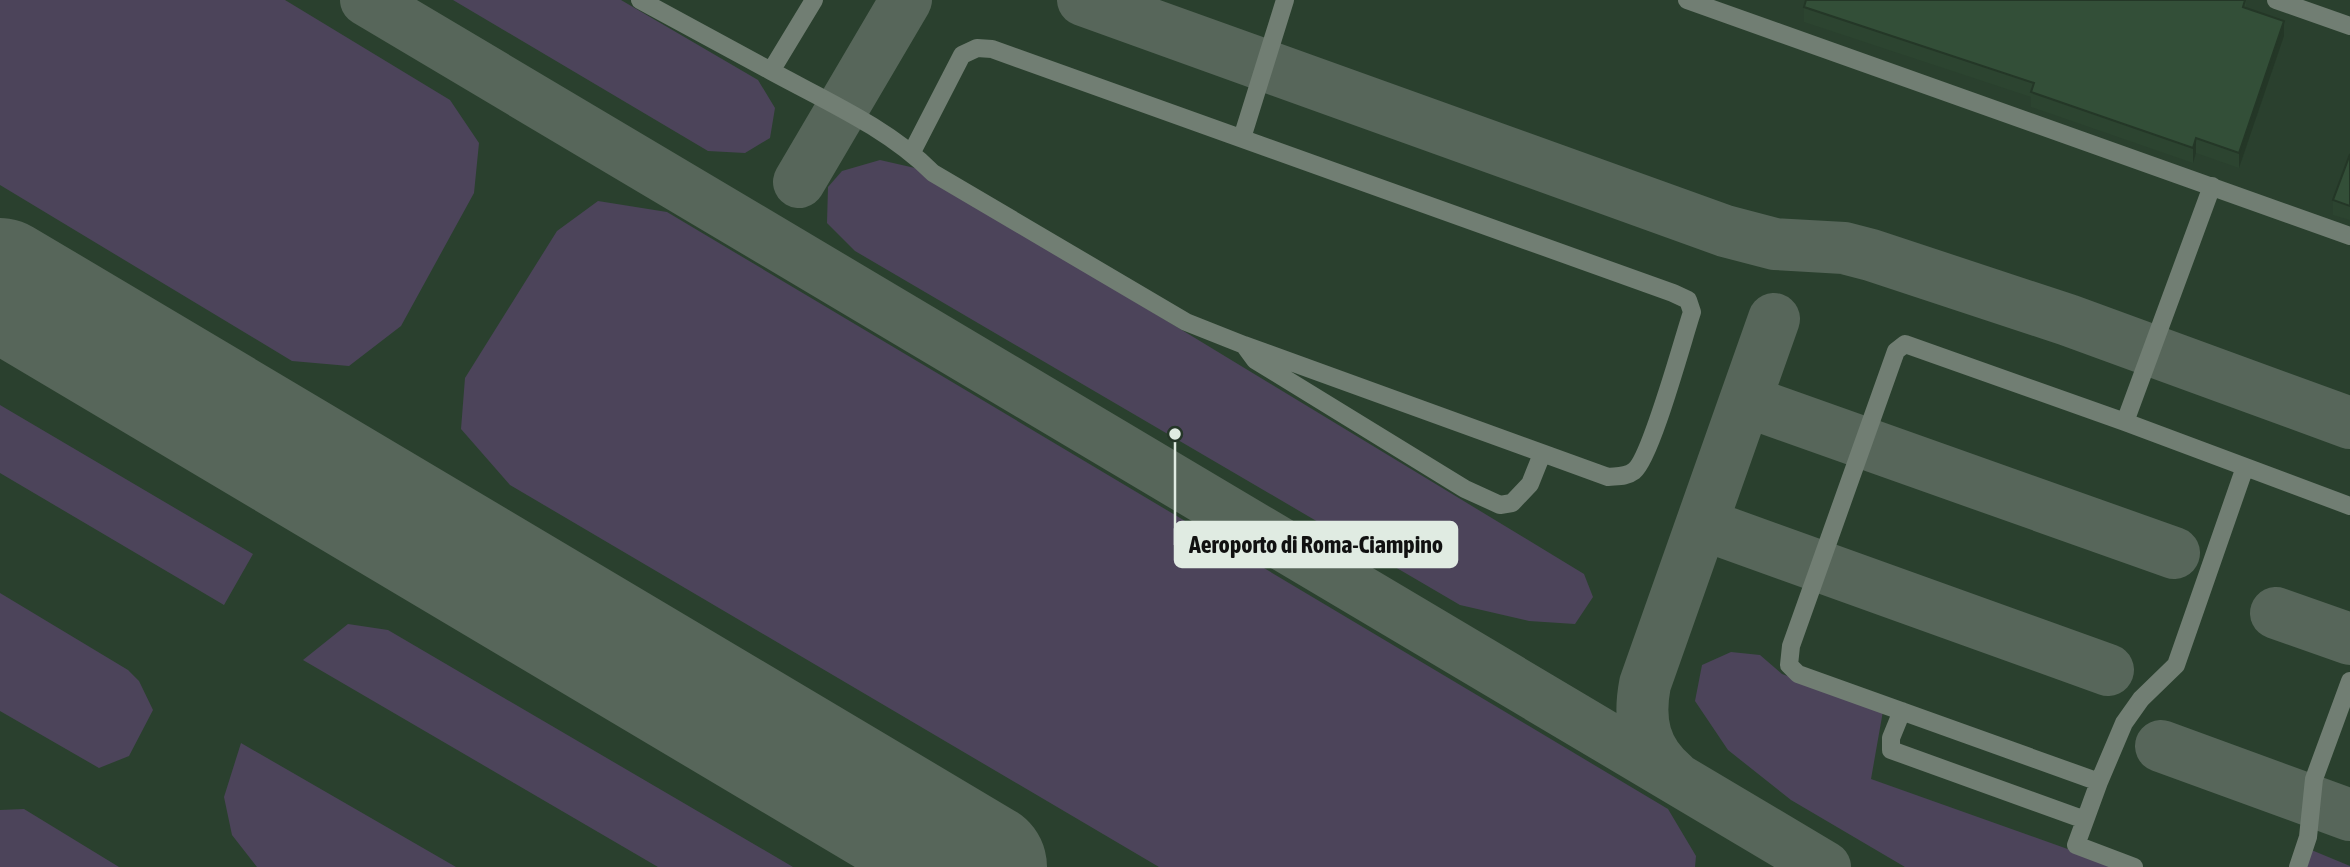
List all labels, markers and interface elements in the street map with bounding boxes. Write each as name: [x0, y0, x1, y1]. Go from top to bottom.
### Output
callout: Aeroporto di Roma-Ciampino: [1175, 522, 1457, 567]
text: Aeroporto di Roma-Ciampino: [1188, 531, 1443, 558]

